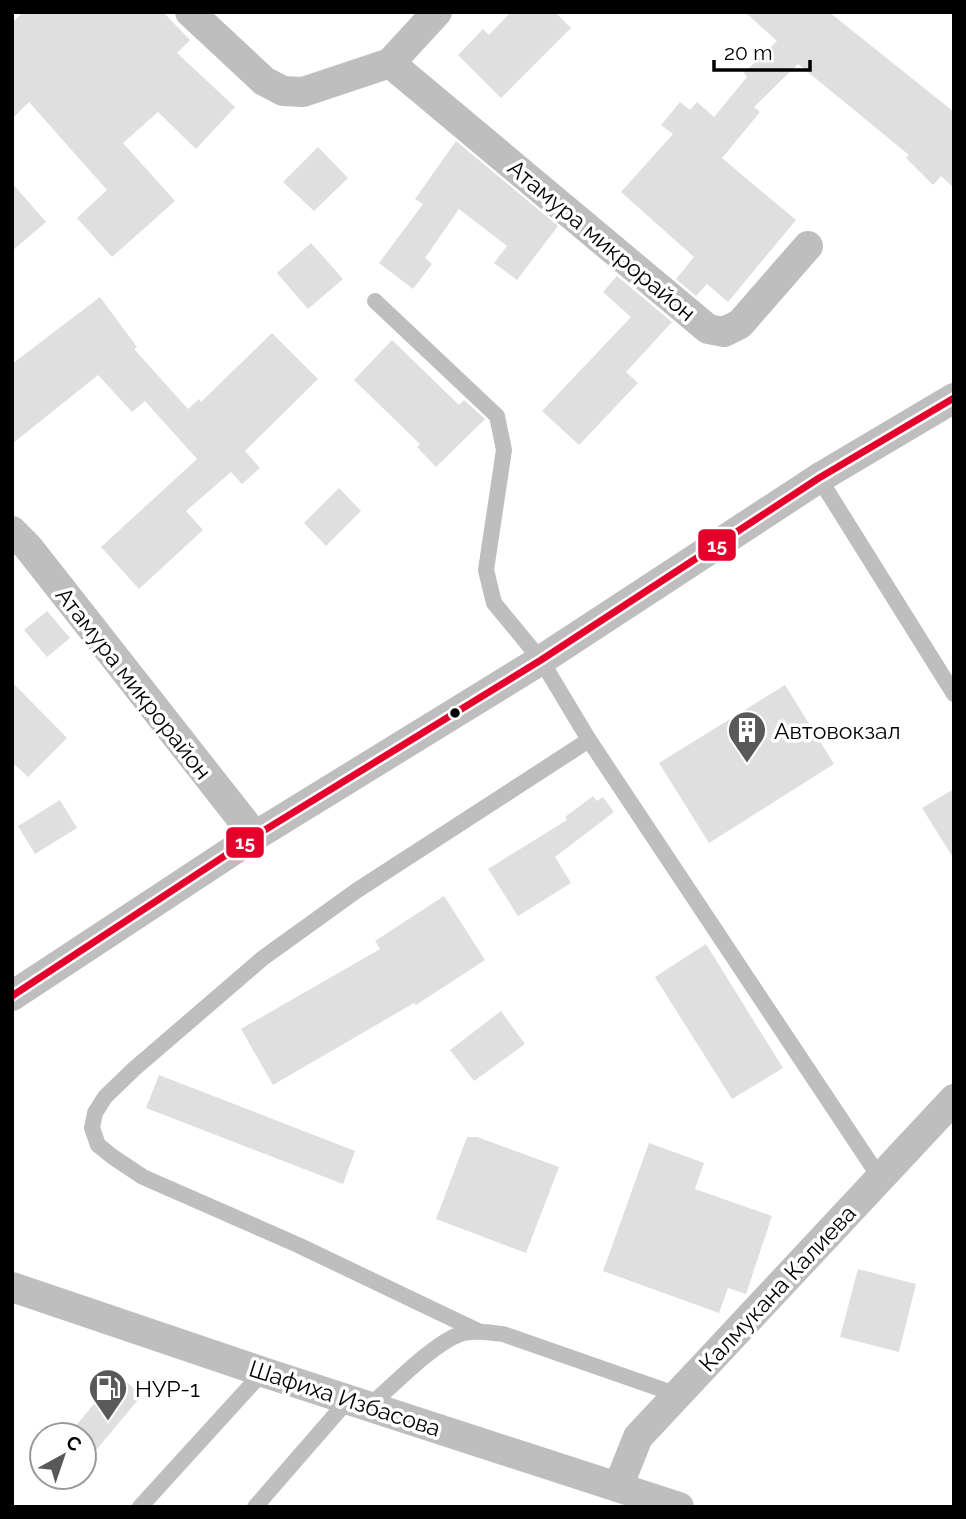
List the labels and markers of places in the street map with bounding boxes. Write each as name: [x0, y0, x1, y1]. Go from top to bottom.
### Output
unlabelled marker: [448, 706, 462, 720]
building icon: Автовокзал: [726, 709, 768, 764]
place label: Автовокзал: [774, 717, 901, 744]
fuel station icon: НУР-1: [87, 1367, 129, 1422]
place label: НУР-1: [135, 1375, 200, 1402]

